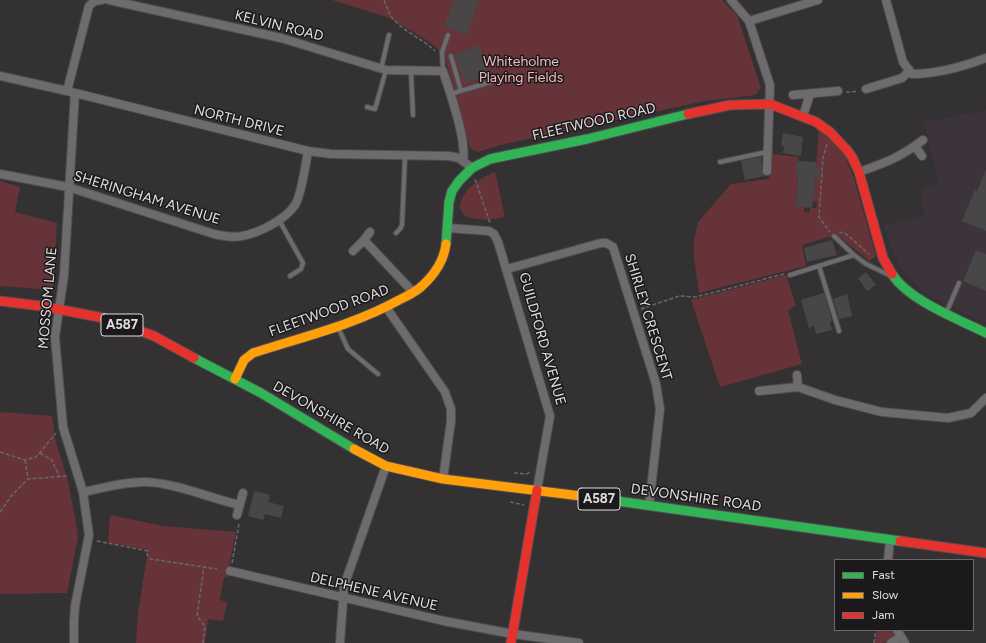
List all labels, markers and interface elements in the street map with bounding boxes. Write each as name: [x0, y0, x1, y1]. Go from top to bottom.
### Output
street label: KELVIN ROAD: [233, 7, 325, 45]
park label: Whiteholme Playing Fields: [479, 54, 563, 86]
street label: FLEETWOOD ROAD: [531, 100, 657, 144]
street label: NORTH DRIVE: [192, 102, 286, 140]
street label: SHERINGHAM AVENUE: [72, 168, 222, 228]
street label: MOSSOM LANE: [35, 246, 61, 350]
street label: SHIRLEY CRESCENT: [621, 252, 675, 382]
street label: GUILDFORD AVENUE: [515, 271, 569, 407]
street label: FLEETWOOD ROAD: [267, 282, 391, 340]
road number: A587: [101, 314, 143, 336]
street label: DEVONSHIRE ROAD: [270, 378, 392, 458]
street label: DEVONSHIRE ROAD: [630, 481, 762, 515]
road number: A587: [578, 488, 620, 510]
legend: [834, 559, 974, 631]
text: Fast: [872, 568, 895, 582]
street label: DELPHENE AVENUE: [308, 569, 440, 615]
text: Slow: [872, 588, 898, 602]
text: Jam: [872, 608, 895, 622]

